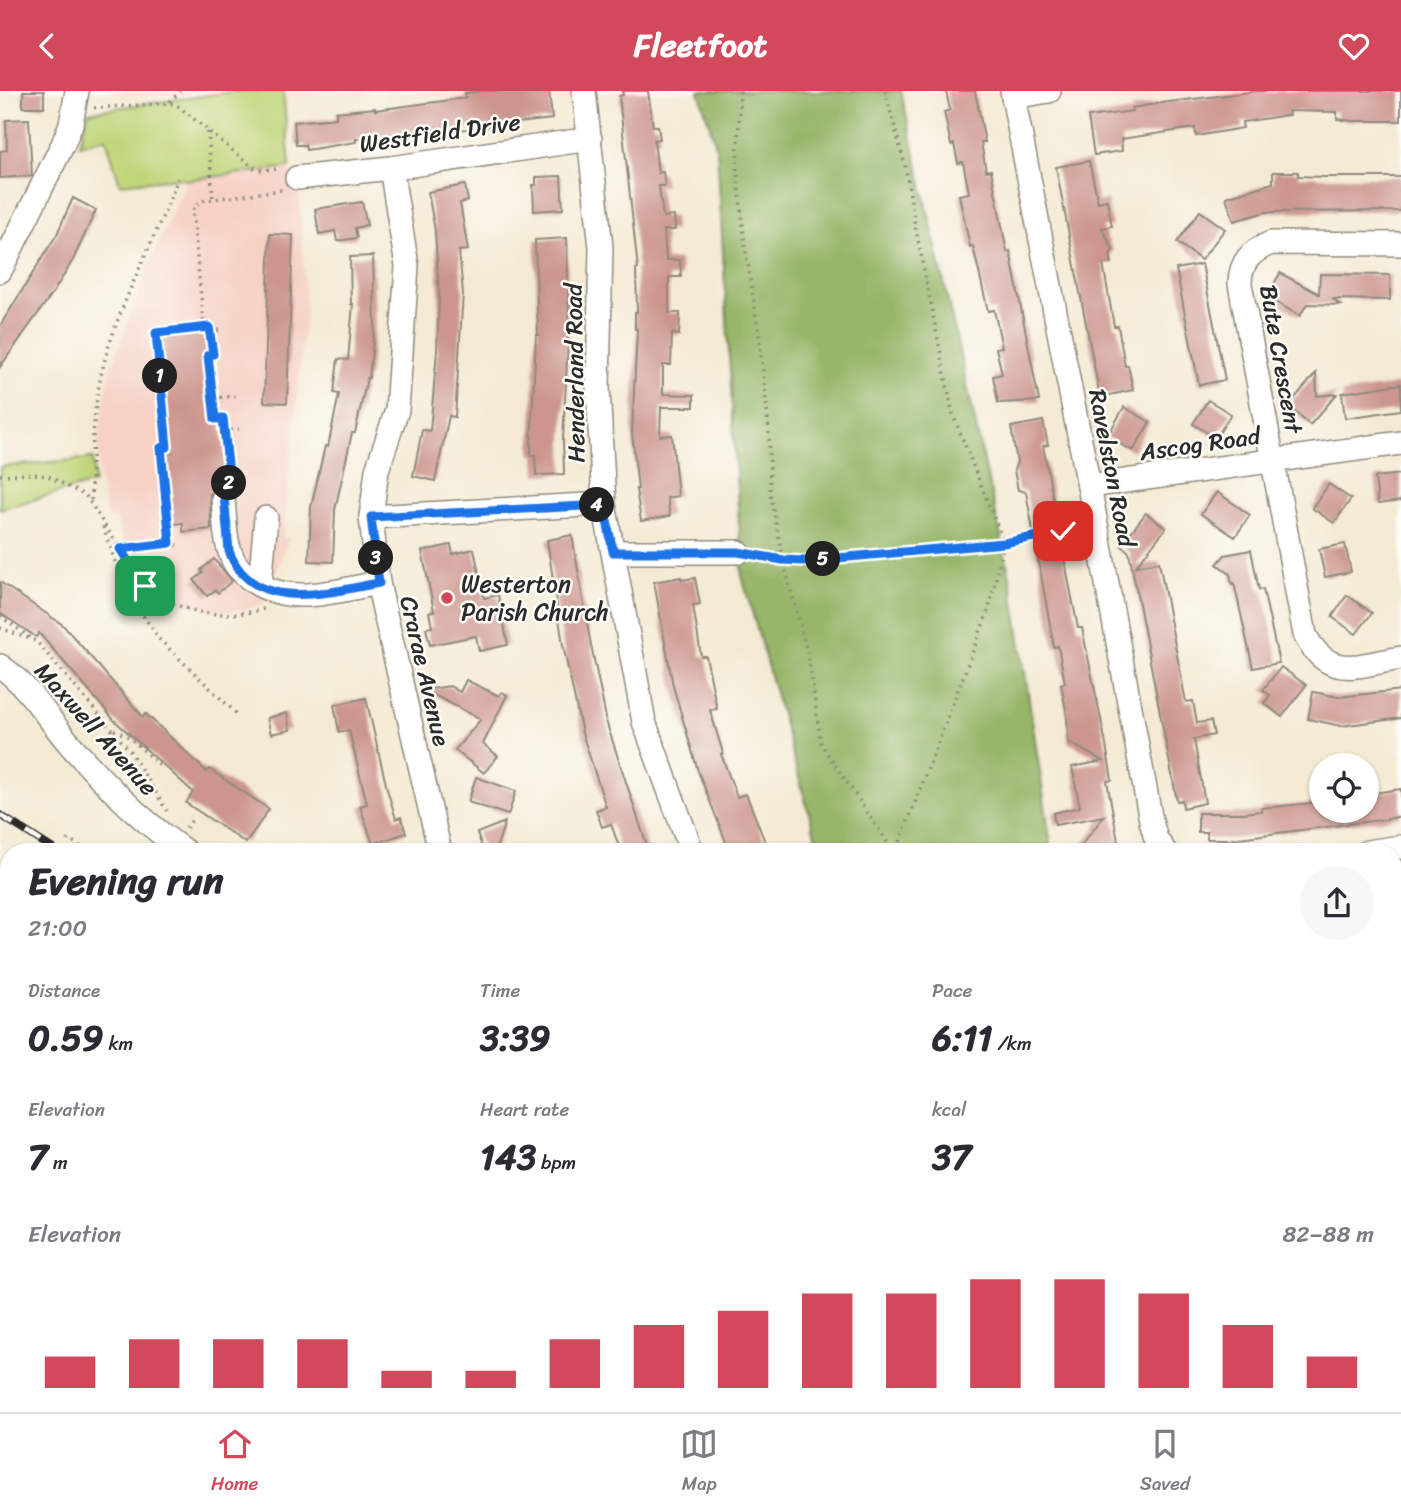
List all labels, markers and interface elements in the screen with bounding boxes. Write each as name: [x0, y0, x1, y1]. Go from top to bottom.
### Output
text: Fleetfoot: [634, 17, 767, 74]
icon: back: [28, 27, 66, 65]
icon: heart: [1335, 27, 1373, 65]
street label: Westfield Drive: [357, 101, 523, 165]
street label: Henderland Road: [552, 281, 598, 463]
street label: Bute Crescent: [1247, 281, 1315, 438]
pin: 1: [142, 359, 178, 393]
text: 1: [155, 359, 164, 392]
street label: Ravelston Road: [1076, 386, 1148, 552]
street label: Ascog Road: [1136, 414, 1265, 473]
pin: 2: [212, 465, 246, 501]
text: 2: [223, 466, 234, 499]
pin: 4: [580, 487, 614, 523]
text: 4: [591, 488, 602, 521]
pin: [1033, 501, 1093, 561]
icon: check: [1044, 512, 1082, 550]
pin: 3: [358, 540, 394, 575]
text: 3: [370, 541, 381, 574]
pin: 5: [806, 541, 840, 577]
text: 5: [817, 542, 828, 575]
pin: [115, 556, 175, 616]
place label: Westerton Parish Church: [461, 563, 609, 633]
icon: arrive: [126, 567, 164, 605]
marker: Westerton Parish Church: [439, 590, 455, 606]
street label: Crarae Avenue: [387, 592, 463, 751]
street label: Maxwell Avenue: [24, 652, 168, 806]
map controls: [1309, 753, 1379, 823]
button: locate: [1309, 753, 1379, 823]
text: Evening run: [28, 848, 224, 915]
button: share: [1300, 866, 1374, 940]
text: 21:00: [28, 908, 87, 949]
text: Distance: [28, 974, 100, 1007]
text: Time: [480, 974, 520, 1007]
text: Pace: [932, 974, 972, 1007]
text: 0.59: [28, 1007, 104, 1069]
text: 3:39: [480, 1007, 551, 1069]
text: 6:11: [932, 1007, 992, 1069]
text: km: [104, 1027, 133, 1060]
text: /km: [992, 1027, 1032, 1060]
text: Elevation: [28, 1093, 105, 1126]
text: Heart rate: [480, 1093, 569, 1126]
text: kcal: [932, 1093, 967, 1126]
text: 7: [28, 1126, 48, 1188]
text: 143: [480, 1126, 536, 1188]
text: 37: [932, 1126, 971, 1188]
text: m: [48, 1146, 68, 1179]
text: bpm: [536, 1146, 576, 1179]
text: Elevation: [28, 1214, 121, 1255]
text: 82–88 m: [1282, 1214, 1374, 1255]
tab: Home: [211, 1425, 258, 1500]
tab: Map: [680, 1425, 718, 1500]
tab: Saved: [1140, 1425, 1190, 1500]

